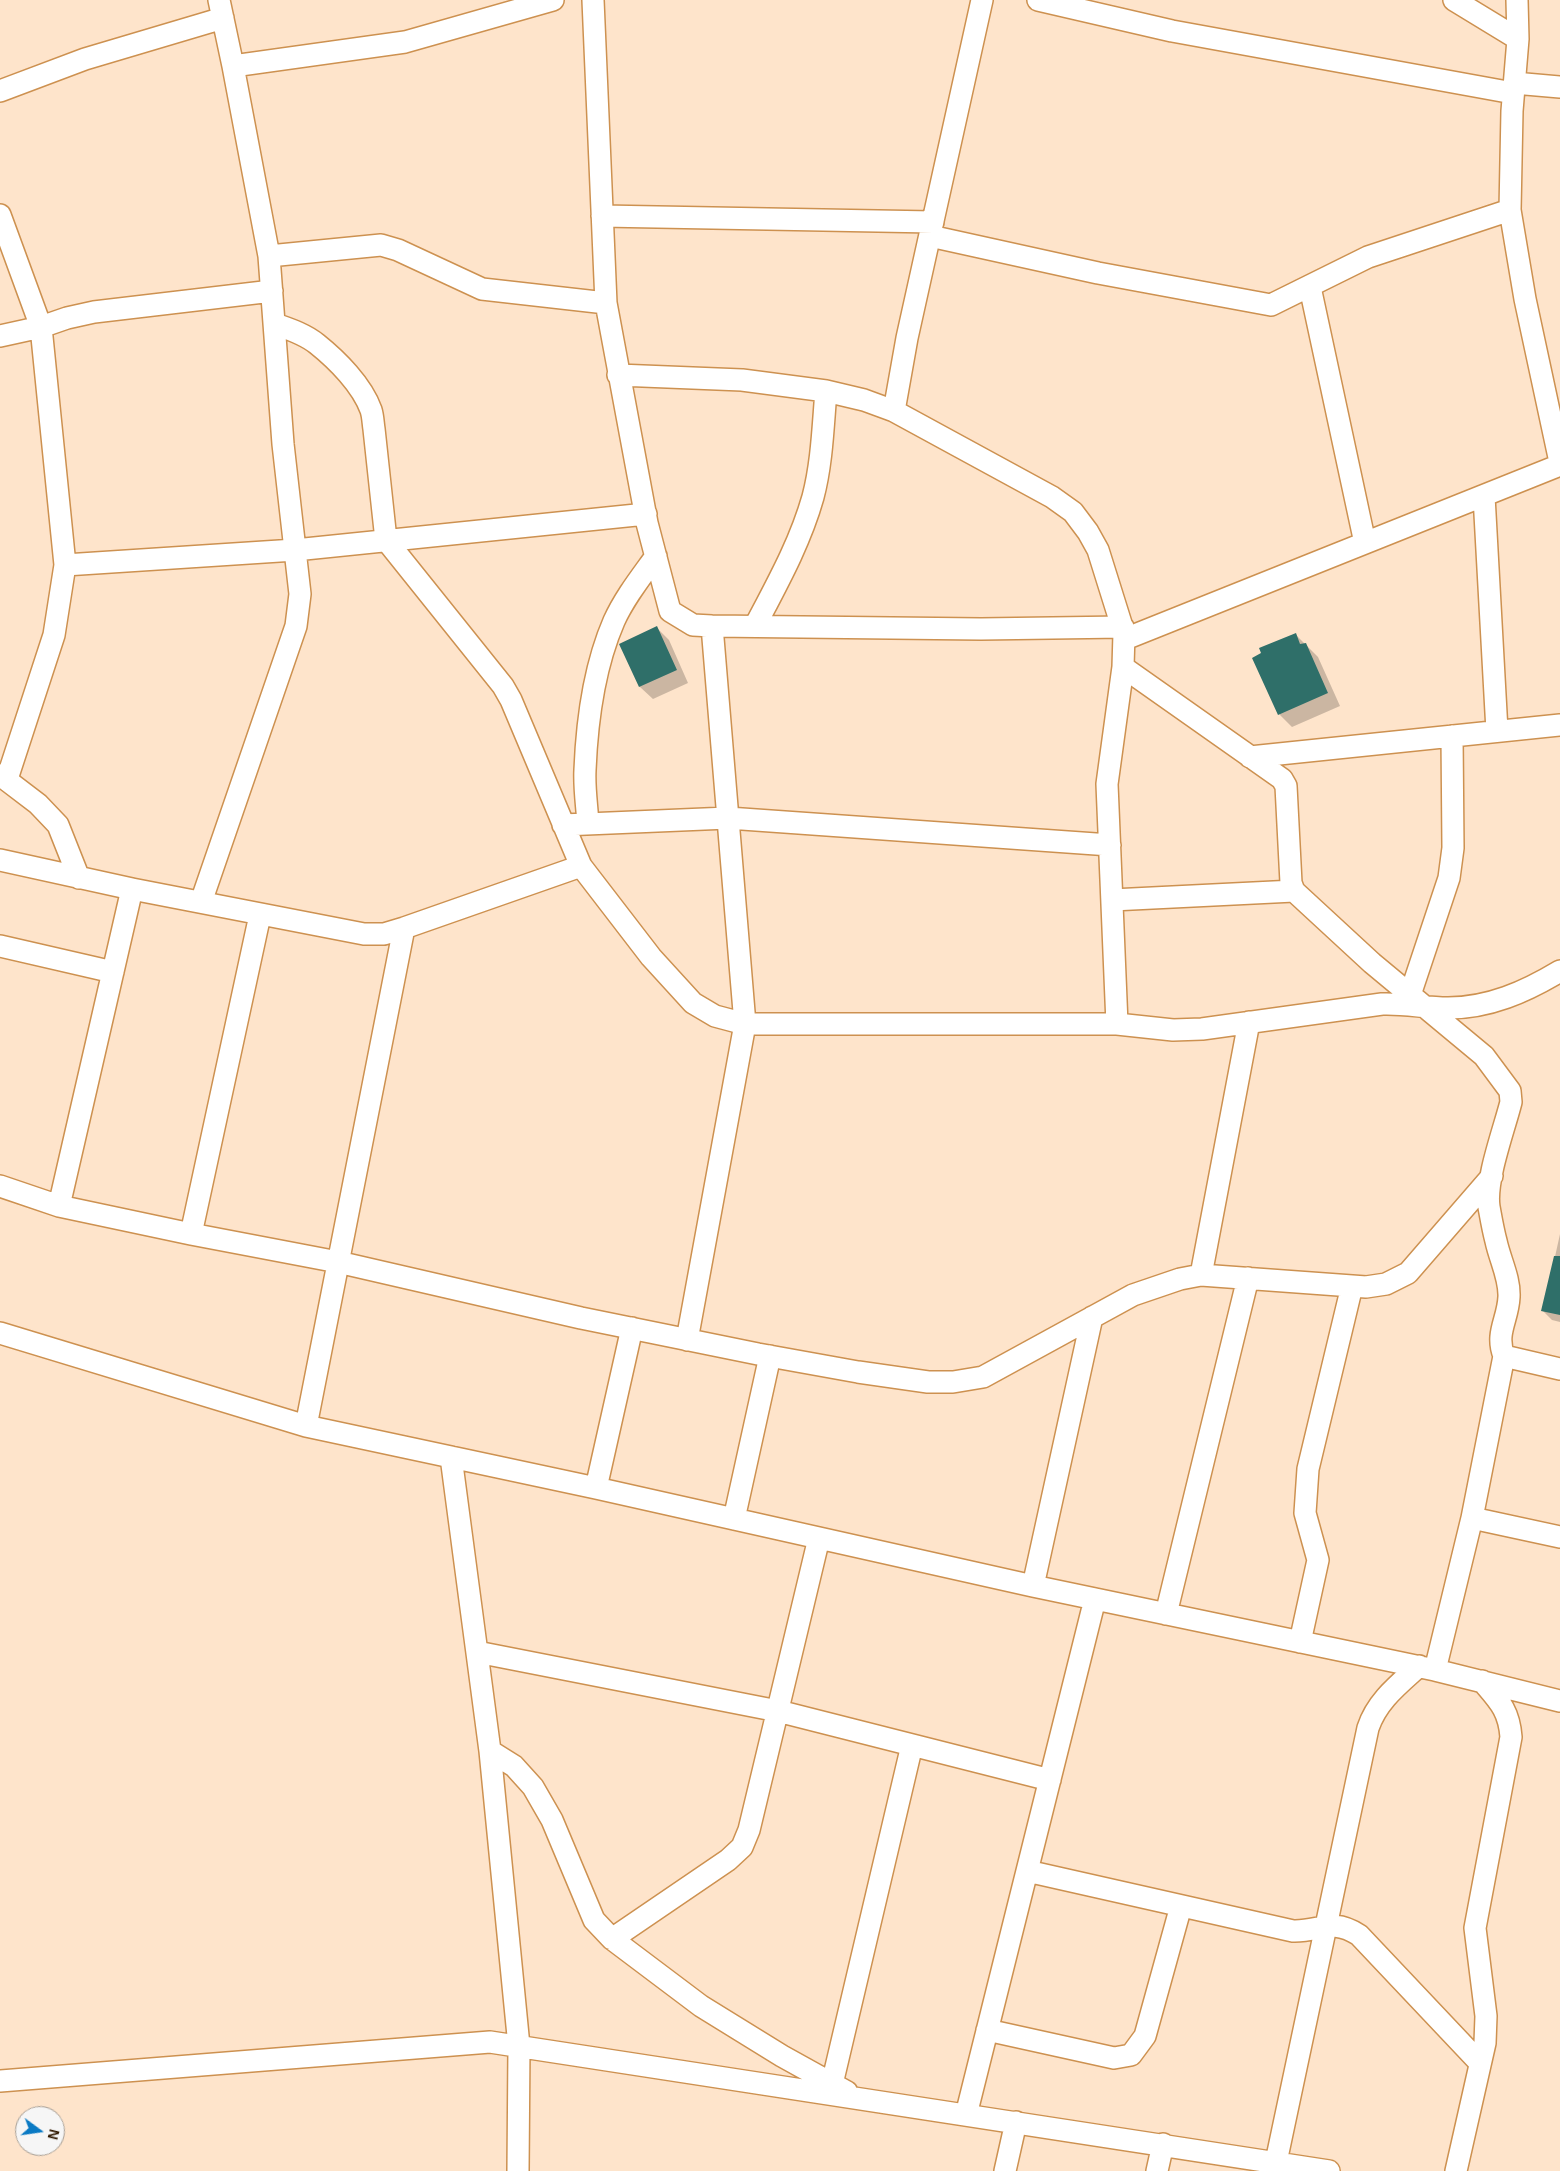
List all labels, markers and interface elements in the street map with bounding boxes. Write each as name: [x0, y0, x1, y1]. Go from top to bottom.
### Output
north arrow: [15, 2106, 65, 2156]
text: N: [45, 2128, 63, 2141]

